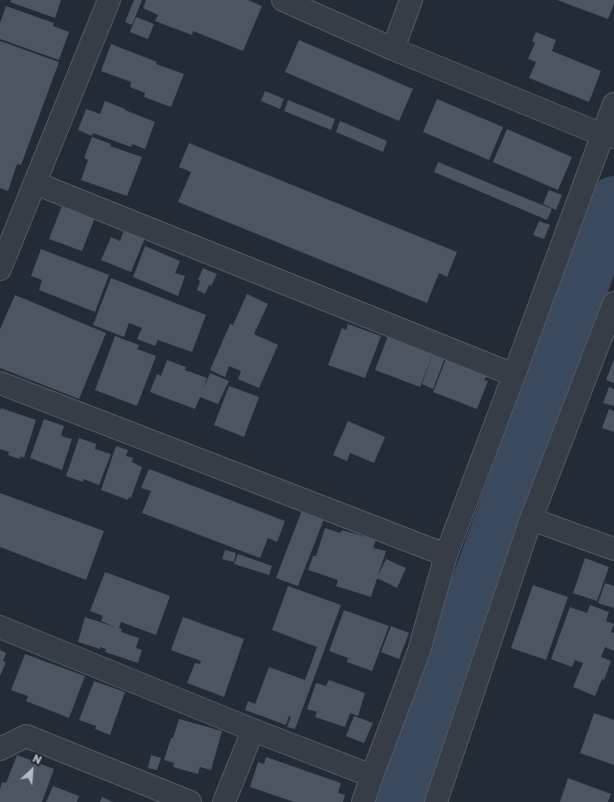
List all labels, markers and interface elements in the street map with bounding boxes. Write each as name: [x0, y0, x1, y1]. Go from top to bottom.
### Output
north arrow: [12, 750, 52, 790]
text: N: [31, 751, 44, 766]

